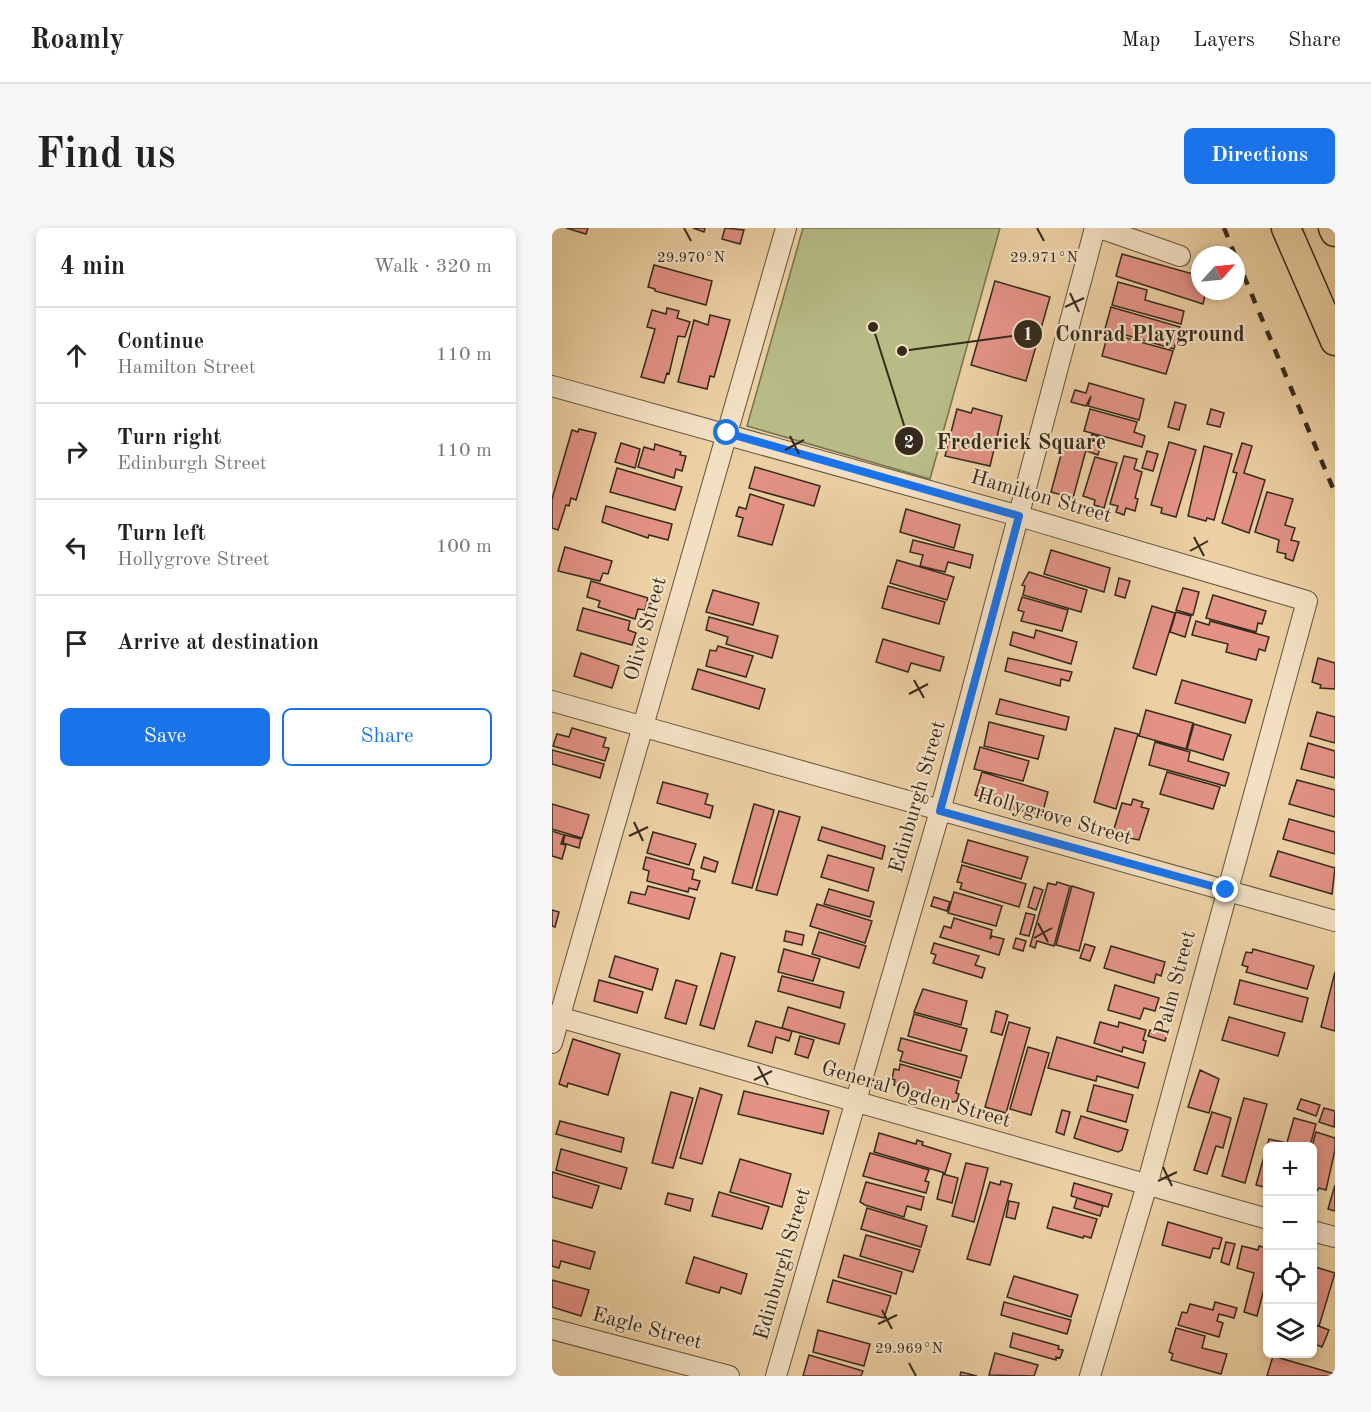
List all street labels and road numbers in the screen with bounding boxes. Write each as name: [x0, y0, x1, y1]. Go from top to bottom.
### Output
street label: Hamilton Street: [968, 467, 1114, 527]
street label: Olive Street: [621, 575, 671, 683]
street label: Edinburgh Street: [886, 718, 950, 876]
street label: Hollygrove Street: [974, 785, 1134, 849]
street label: Palm Street: [1152, 928, 1200, 1038]
street label: General Ogden Street: [819, 1058, 1013, 1132]
street label: Edinburgh Street: [751, 1185, 815, 1343]
street label: Eagle Street: [590, 1304, 704, 1354]

